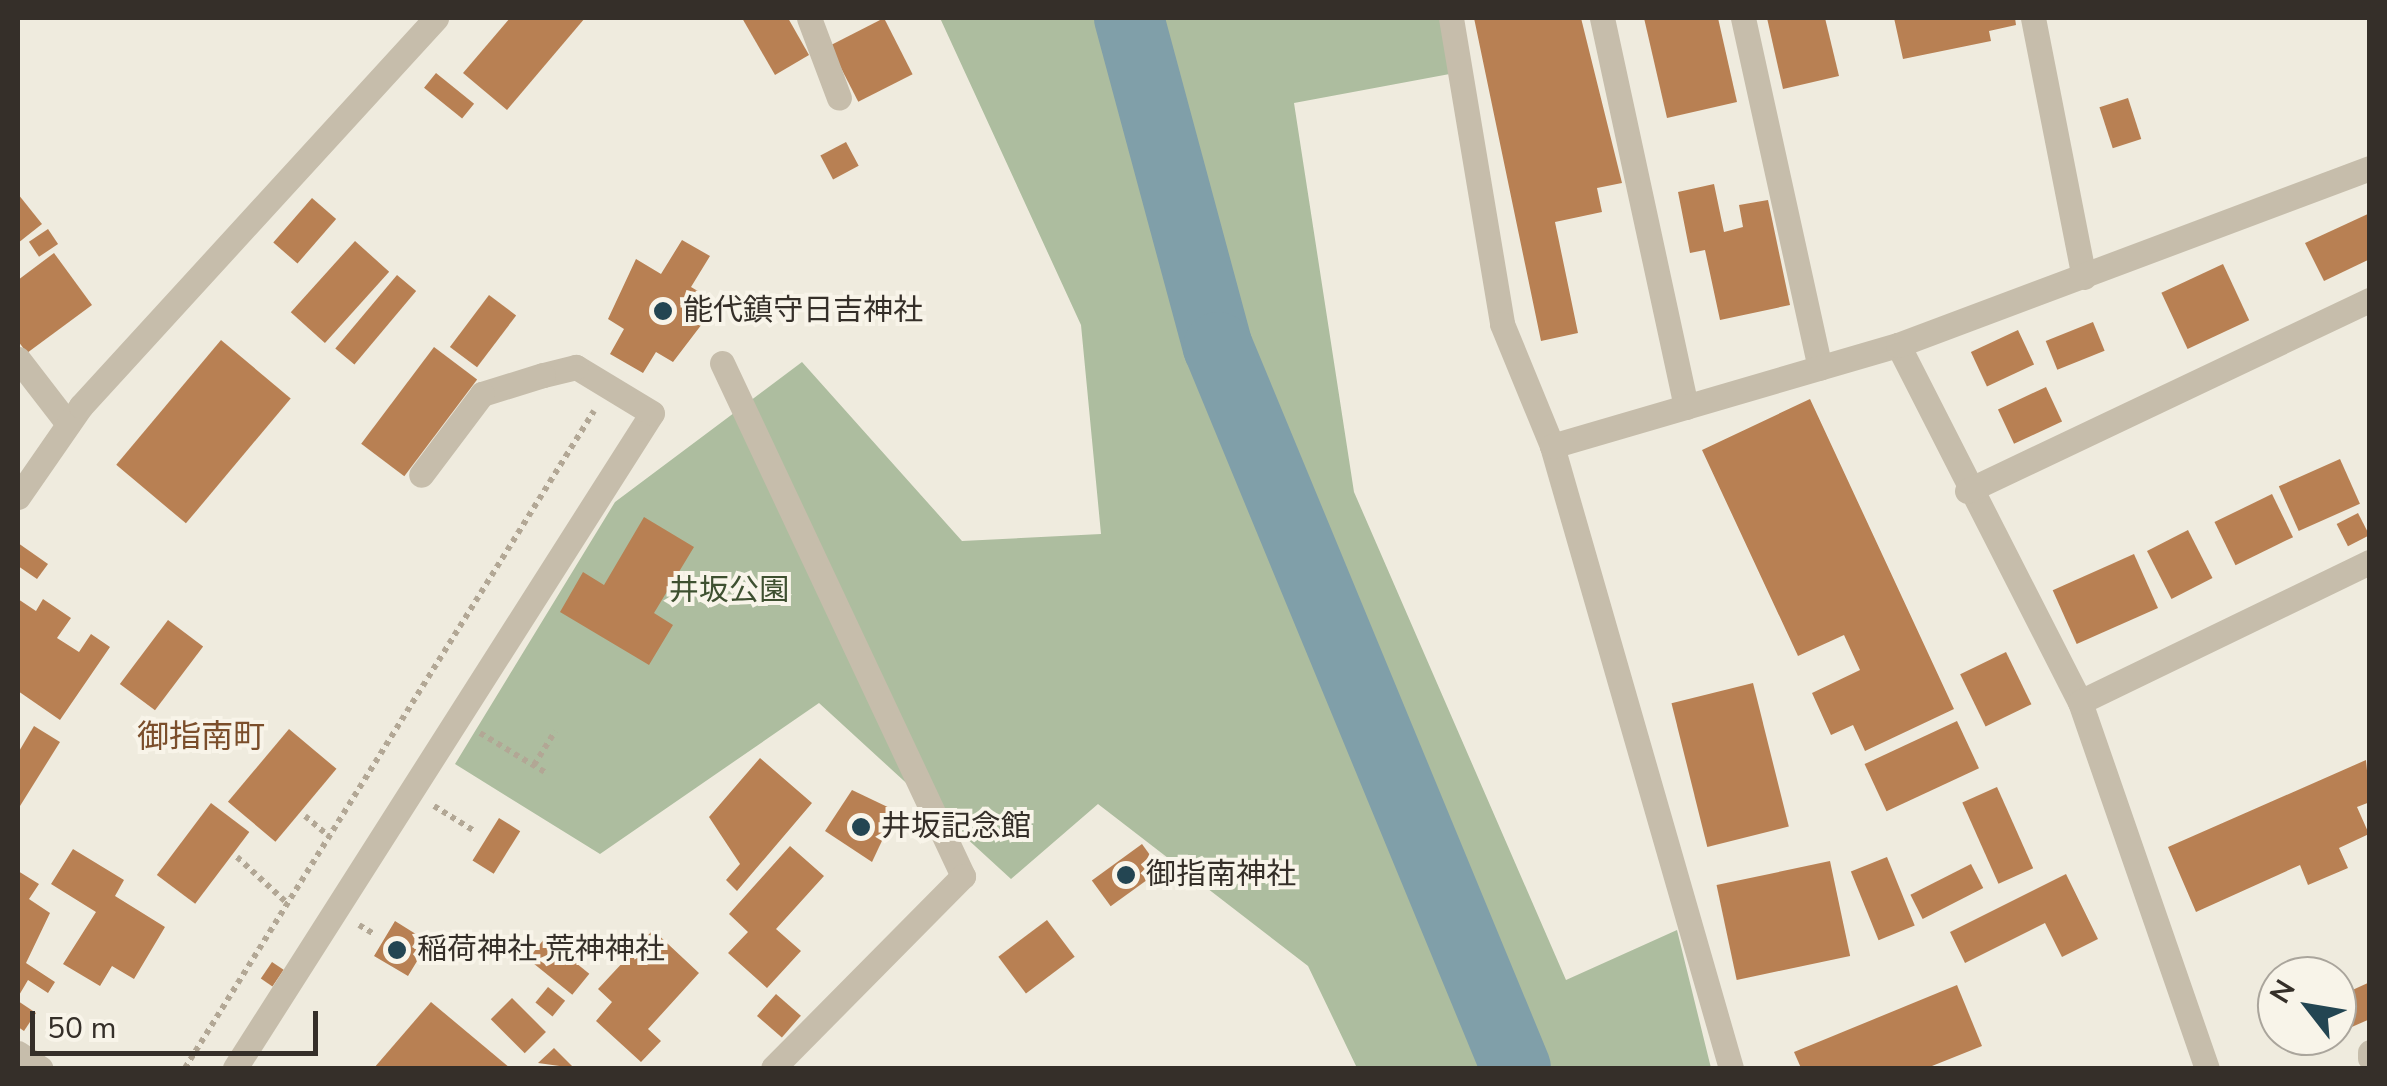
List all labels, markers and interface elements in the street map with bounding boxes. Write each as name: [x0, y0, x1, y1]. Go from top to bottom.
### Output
place label: 能代鎮守日吉神社: [683, 293, 923, 329]
marker: 能代鎮守日吉神社: [652, 300, 674, 322]
park label: 井坂公園: [669, 573, 789, 609]
district label: 御指南町: [137, 718, 265, 756]
place label: 井坂記念館: [881, 809, 1031, 845]
marker: 井坂記念館: [850, 816, 872, 838]
place label: 御指南神社: [1146, 857, 1296, 893]
marker: 御指南神社: [1115, 864, 1137, 886]
place label: 稲荷神社 荒神神社: [417, 932, 665, 968]
marker: 稲荷神社 荒神神社: [386, 939, 408, 961]
north arrow: [2257, 956, 2357, 1056]
text: N: [2261, 973, 2305, 1010]
scale bar: [35, 991, 322, 1053]
text: 50 m: [47, 1008, 116, 1049]

